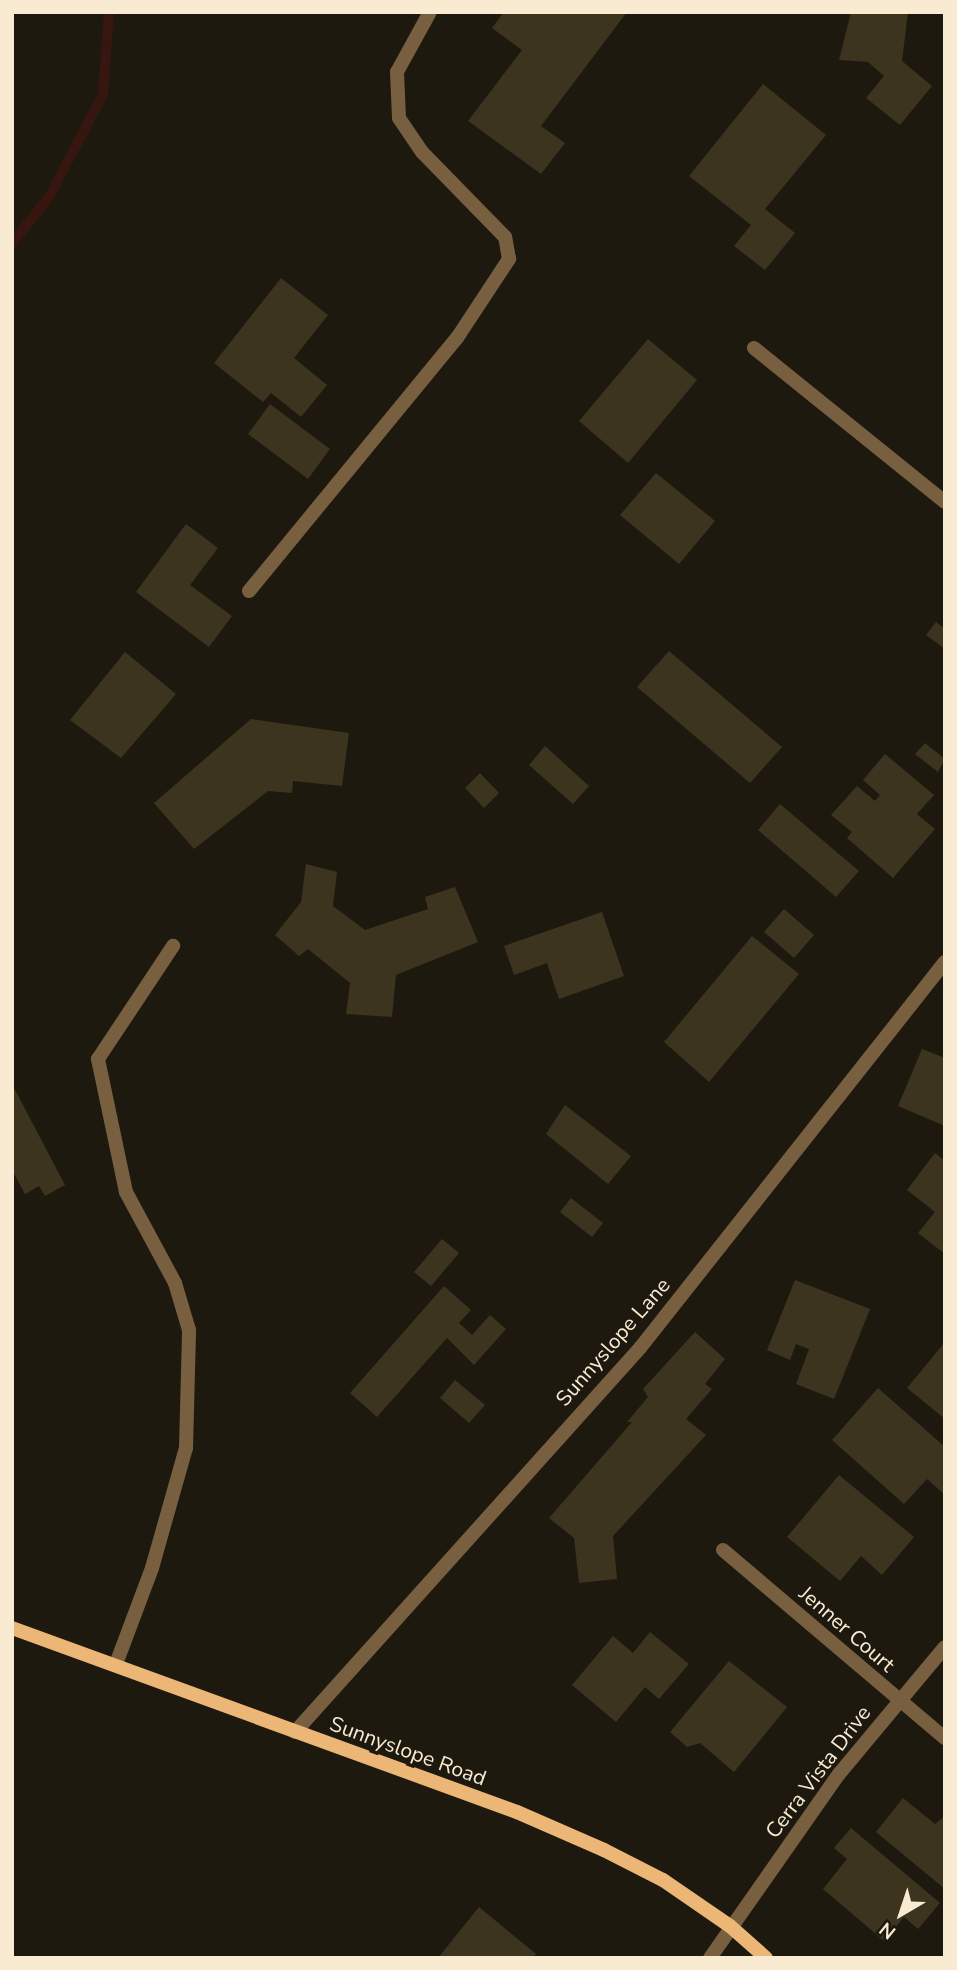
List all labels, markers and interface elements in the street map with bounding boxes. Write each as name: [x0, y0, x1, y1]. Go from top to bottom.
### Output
street label: Sunnyslope Lane: [551, 1273, 675, 1411]
street label: Jenner Court: [794, 1581, 900, 1677]
street label: Cerra Vista Drive: [760, 1701, 876, 1843]
street label: Sunnyslope Road: [326, 1711, 490, 1791]
north arrow: [866, 1879, 936, 1949]
text: N: [874, 1916, 901, 1945]

